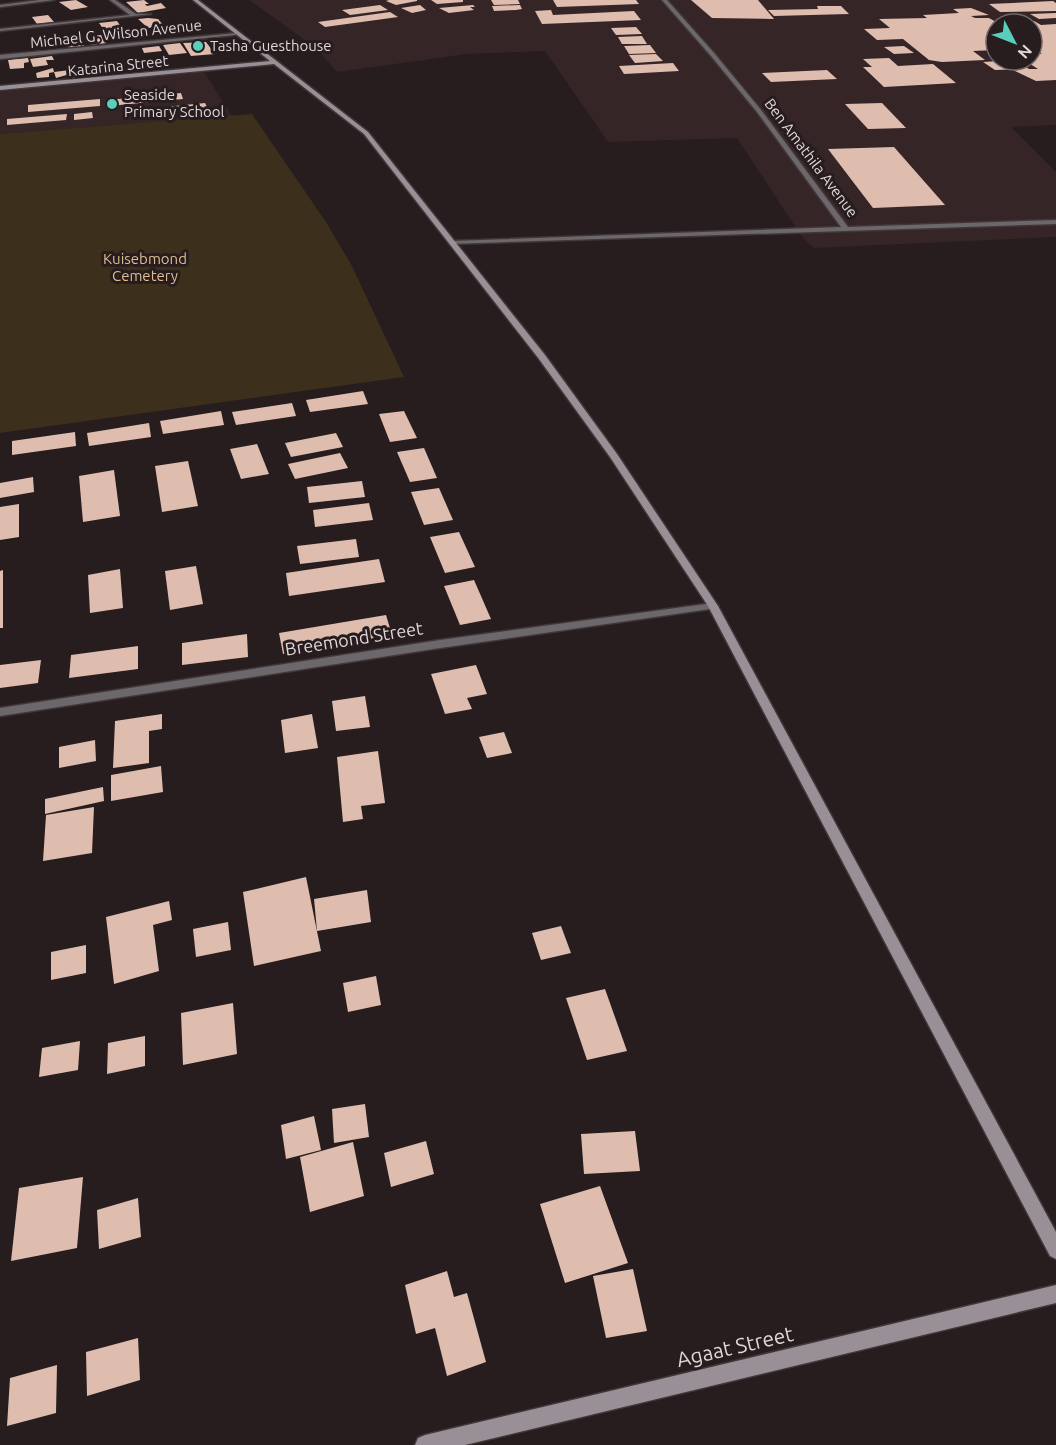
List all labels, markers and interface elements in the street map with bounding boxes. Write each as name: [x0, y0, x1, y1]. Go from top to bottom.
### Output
north arrow: [984, 12, 1044, 72]
street label: Michael G. Wilson Avenue: [29, 16, 203, 51]
place label: Tasha Guesthouse: [210, 37, 332, 54]
marker: Tasha Guesthouse: [191, 39, 205, 53]
text: N: [1014, 42, 1036, 62]
street label: Katarina Street: [67, 52, 169, 79]
place label: Seaside Primary School: [124, 86, 225, 120]
street label: Ben Amathila Avenue: [761, 95, 862, 220]
marker: Seaside Primary School: [105, 97, 119, 111]
park label: Kuisebmond Cemetery: [103, 250, 187, 284]
street label: Breemond Street: [283, 617, 424, 659]
street label: Agaat Street: [674, 1321, 795, 1371]

